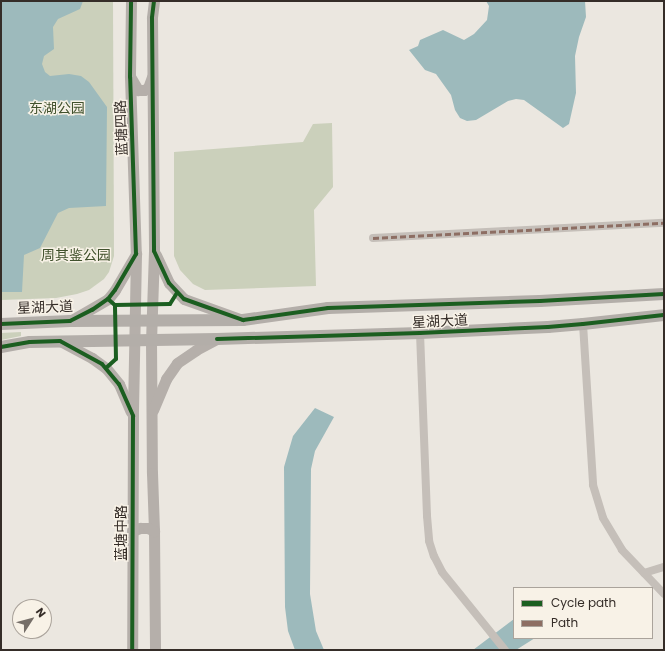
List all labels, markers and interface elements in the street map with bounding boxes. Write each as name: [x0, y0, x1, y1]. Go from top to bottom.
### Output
park label: 东湖公园: [29, 100, 85, 116]
street label: 蓝塘四路: [112, 100, 130, 156]
park label: 周其鉴公园: [41, 247, 111, 263]
street label: 星湖大道: [17, 298, 73, 316]
street label: 星湖大道: [412, 311, 468, 331]
street label: 蓝塘中路: [113, 505, 129, 561]
legend: [513, 587, 653, 639]
text: Cycle path: [551, 594, 616, 611]
north arrow: [12, 599, 52, 639]
text: N: [32, 604, 50, 621]
text: Path: [551, 614, 578, 631]

